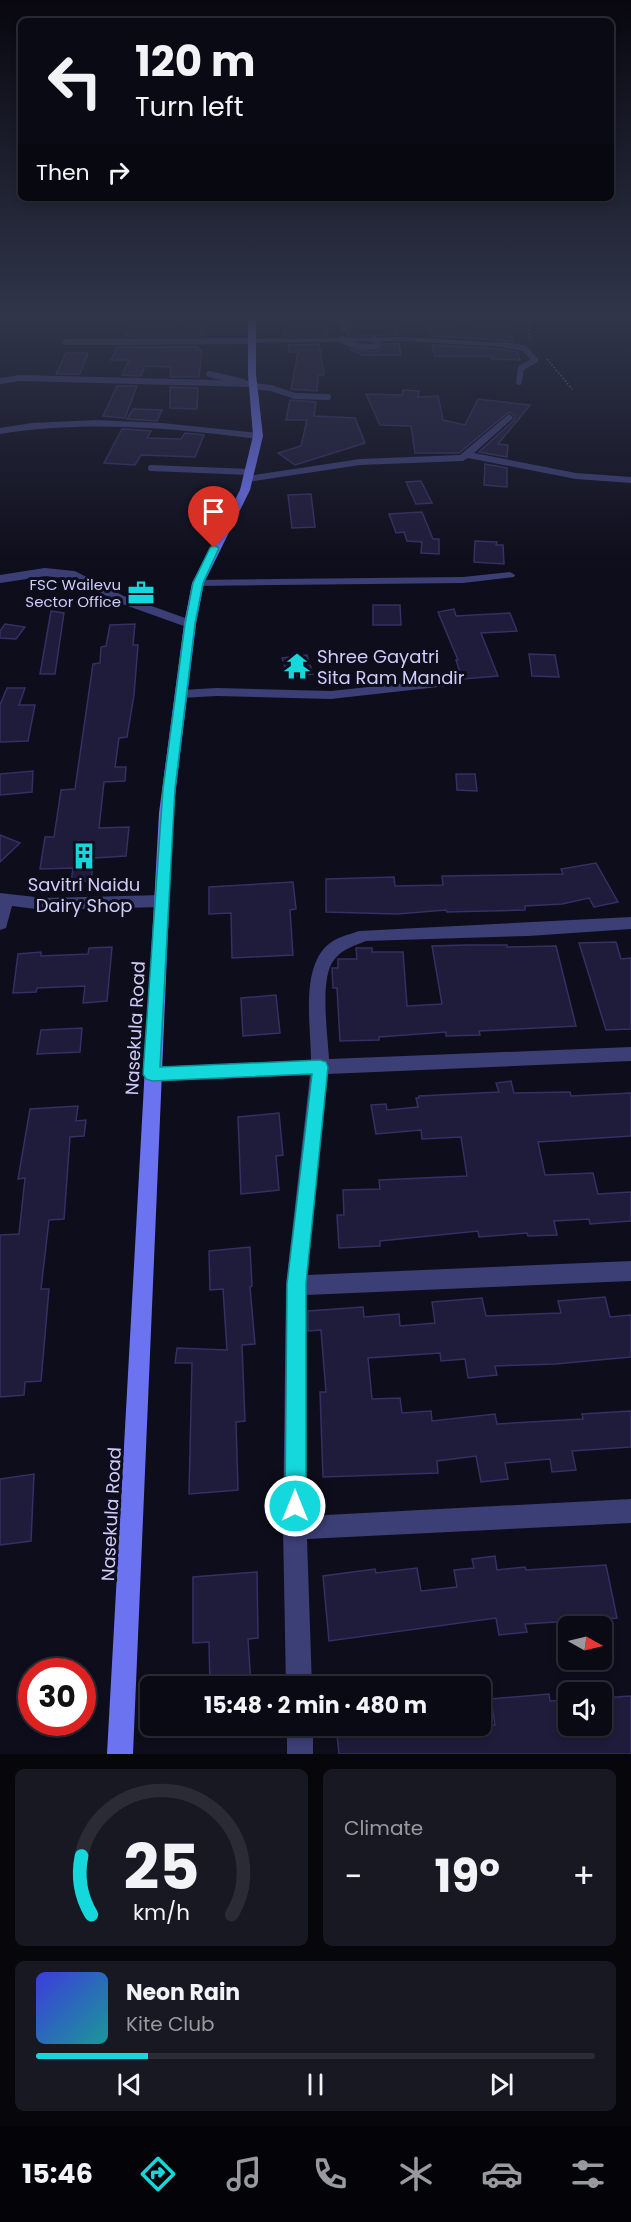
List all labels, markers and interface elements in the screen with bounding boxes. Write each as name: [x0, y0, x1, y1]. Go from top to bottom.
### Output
text: 120 m: [135, 32, 256, 91]
icon: left: [36, 42, 114, 120]
text: Turn left: [135, 88, 244, 125]
icon: right: [102, 156, 135, 189]
text: Then: [36, 157, 90, 188]
pin: [188, 486, 239, 548]
icon: arrive: [197, 495, 230, 528]
place label: FSC Wailevu Sector Office: [25, 574, 121, 612]
office icon: FSC Wailevu Sector Office: [126, 578, 156, 608]
place label: Shree Gayatri Sita Ram Mandir: [317, 644, 465, 690]
temple icon: Shree Gayatri Sita Ram Mandir: [282, 651, 312, 681]
building icon: Savitri Naidu Dairy Shop: [69, 841, 99, 871]
place label: Savitri Naidu Dairy Shop: [28, 872, 140, 918]
street label: Nasekula Road: [119, 960, 151, 1096]
street label: Nasekula Road: [95, 1446, 127, 1582]
position arrow: [263, 1474, 327, 1538]
north arrow: [558, 1616, 612, 1670]
map controls: [558, 1616, 612, 1736]
speed limit sign: 30: [18, 1658, 96, 1736]
button: sound: [558, 1682, 612, 1736]
text: 15:48 · 2 min · 480 m: [204, 1690, 427, 1721]
text: Climate: [344, 1814, 423, 1842]
text: 25: [123, 1823, 200, 1911]
text: 19°: [435, 1845, 500, 1908]
text: −: [344, 1853, 362, 1900]
text: +: [572, 1853, 595, 1900]
text: km/h: [133, 1897, 190, 1928]
text: Neon Rain: [126, 1977, 240, 2008]
text: Kite Club: [126, 2010, 215, 2038]
icon: previous: [113, 2068, 146, 2101]
icon: pause: [299, 2068, 332, 2101]
icon: next: [485, 2068, 518, 2101]
icon: directions: [137, 2153, 179, 2195]
icon: music: [223, 2153, 265, 2195]
icon: phone: [309, 2153, 351, 2195]
icon: climate: [395, 2153, 437, 2195]
icon: car: [481, 2153, 523, 2195]
icon: filters: [567, 2153, 609, 2195]
text: 15:46: [22, 2155, 93, 2192]

